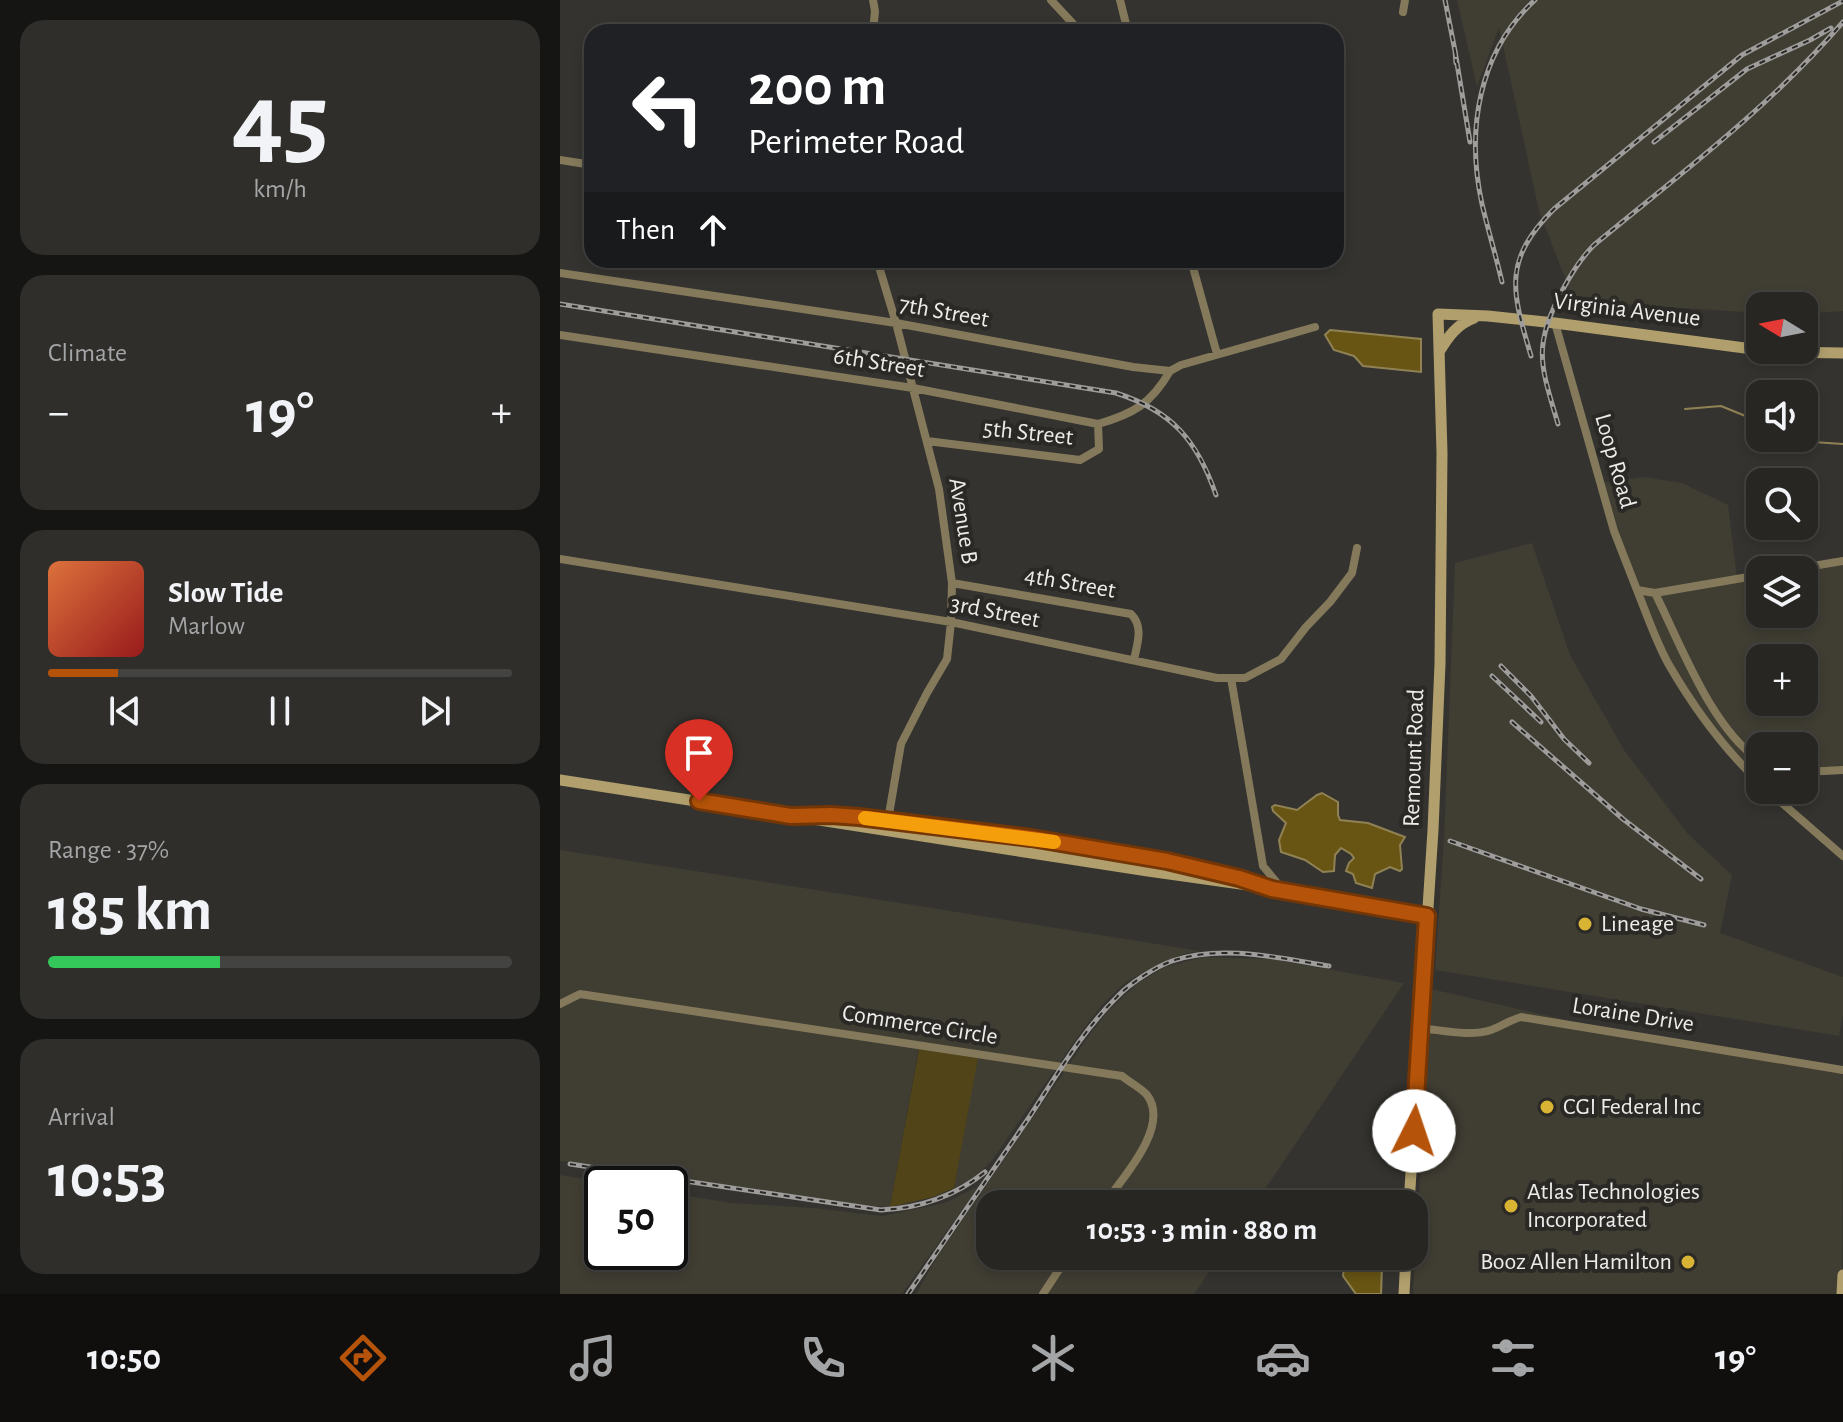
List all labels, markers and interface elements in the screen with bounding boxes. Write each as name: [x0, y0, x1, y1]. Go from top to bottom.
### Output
icon: left: [616, 56, 720, 160]
text: 200 m: [748, 59, 886, 115]
text: 45: [231, 70, 329, 174]
text: Perimeter Road: [748, 124, 964, 160]
text: km/h: [253, 176, 307, 202]
icon: ahead: [691, 208, 735, 252]
text: Then: [616, 215, 675, 245]
street label: Virginia Avenue: [1552, 289, 1702, 331]
street label: 7th Street: [897, 292, 991, 332]
north arrow: [1746, 292, 1818, 364]
map controls: [1746, 292, 1818, 804]
text: Climate: [48, 340, 127, 366]
street label: 6th Street: [832, 344, 927, 382]
button: sound: [1746, 380, 1818, 452]
text: 19°: [246, 384, 314, 444]
text: −: [48, 391, 69, 435]
text: +: [491, 391, 512, 435]
street label: Loop Road: [1590, 411, 1640, 511]
street label: 5th Street: [982, 416, 1075, 450]
button: search: [1746, 468, 1818, 540]
street label: Avenue B: [944, 476, 982, 566]
button: layers: [1746, 556, 1818, 628]
street label: 4th Street: [1023, 563, 1118, 603]
text: Slow Tide: [168, 578, 283, 608]
street label: 3rd Street: [948, 592, 1042, 632]
text: Marlow: [168, 613, 245, 639]
button: +: [1746, 644, 1818, 716]
street label: Remount Road: [1400, 688, 1428, 828]
icon: previous: [103, 689, 147, 733]
icon: pause: [258, 689, 302, 733]
icon: next: [413, 689, 457, 733]
pin: [665, 719, 733, 801]
icon: arrive: [677, 731, 721, 775]
button: −: [1746, 732, 1818, 804]
text: Range · 37%: [48, 837, 169, 863]
text: 185 km: [48, 881, 212, 941]
place label: Lineage: [1601, 912, 1674, 936]
marker: Lineage: [1576, 915, 1594, 933]
street label: Loraine Drive: [1570, 994, 1696, 1036]
street label: Commerce Circle: [841, 1001, 999, 1049]
position arrow: [1372, 1089, 1456, 1173]
place label: CGI Federal Inc: [1563, 1095, 1701, 1119]
marker: CGI Federal Inc: [1538, 1098, 1556, 1116]
text: Arrival: [48, 1104, 115, 1130]
text: 10:53: [48, 1148, 166, 1208]
speed limit sign: 50: [584, 1166, 688, 1270]
place label: Atlas Technologies Incorporated: [1527, 1180, 1700, 1232]
marker: Atlas Technologies Incorporated: [1502, 1197, 1520, 1215]
text: 10:53 · 3 min · 880 m: [1087, 1215, 1317, 1245]
place label: Booz Allen Hamilton: [1480, 1250, 1672, 1274]
marker: Booz Allen Hamilton: [1679, 1253, 1697, 1271]
icon: directions: [335, 1330, 391, 1386]
icon: music: [565, 1330, 621, 1386]
icon: phone: [795, 1330, 851, 1386]
icon: climate: [1025, 1330, 1081, 1386]
icon: car: [1255, 1330, 1311, 1386]
icon: filters: [1485, 1330, 1541, 1386]
text: 10:50: [87, 1340, 161, 1376]
text: 19°: [1715, 1340, 1756, 1376]

